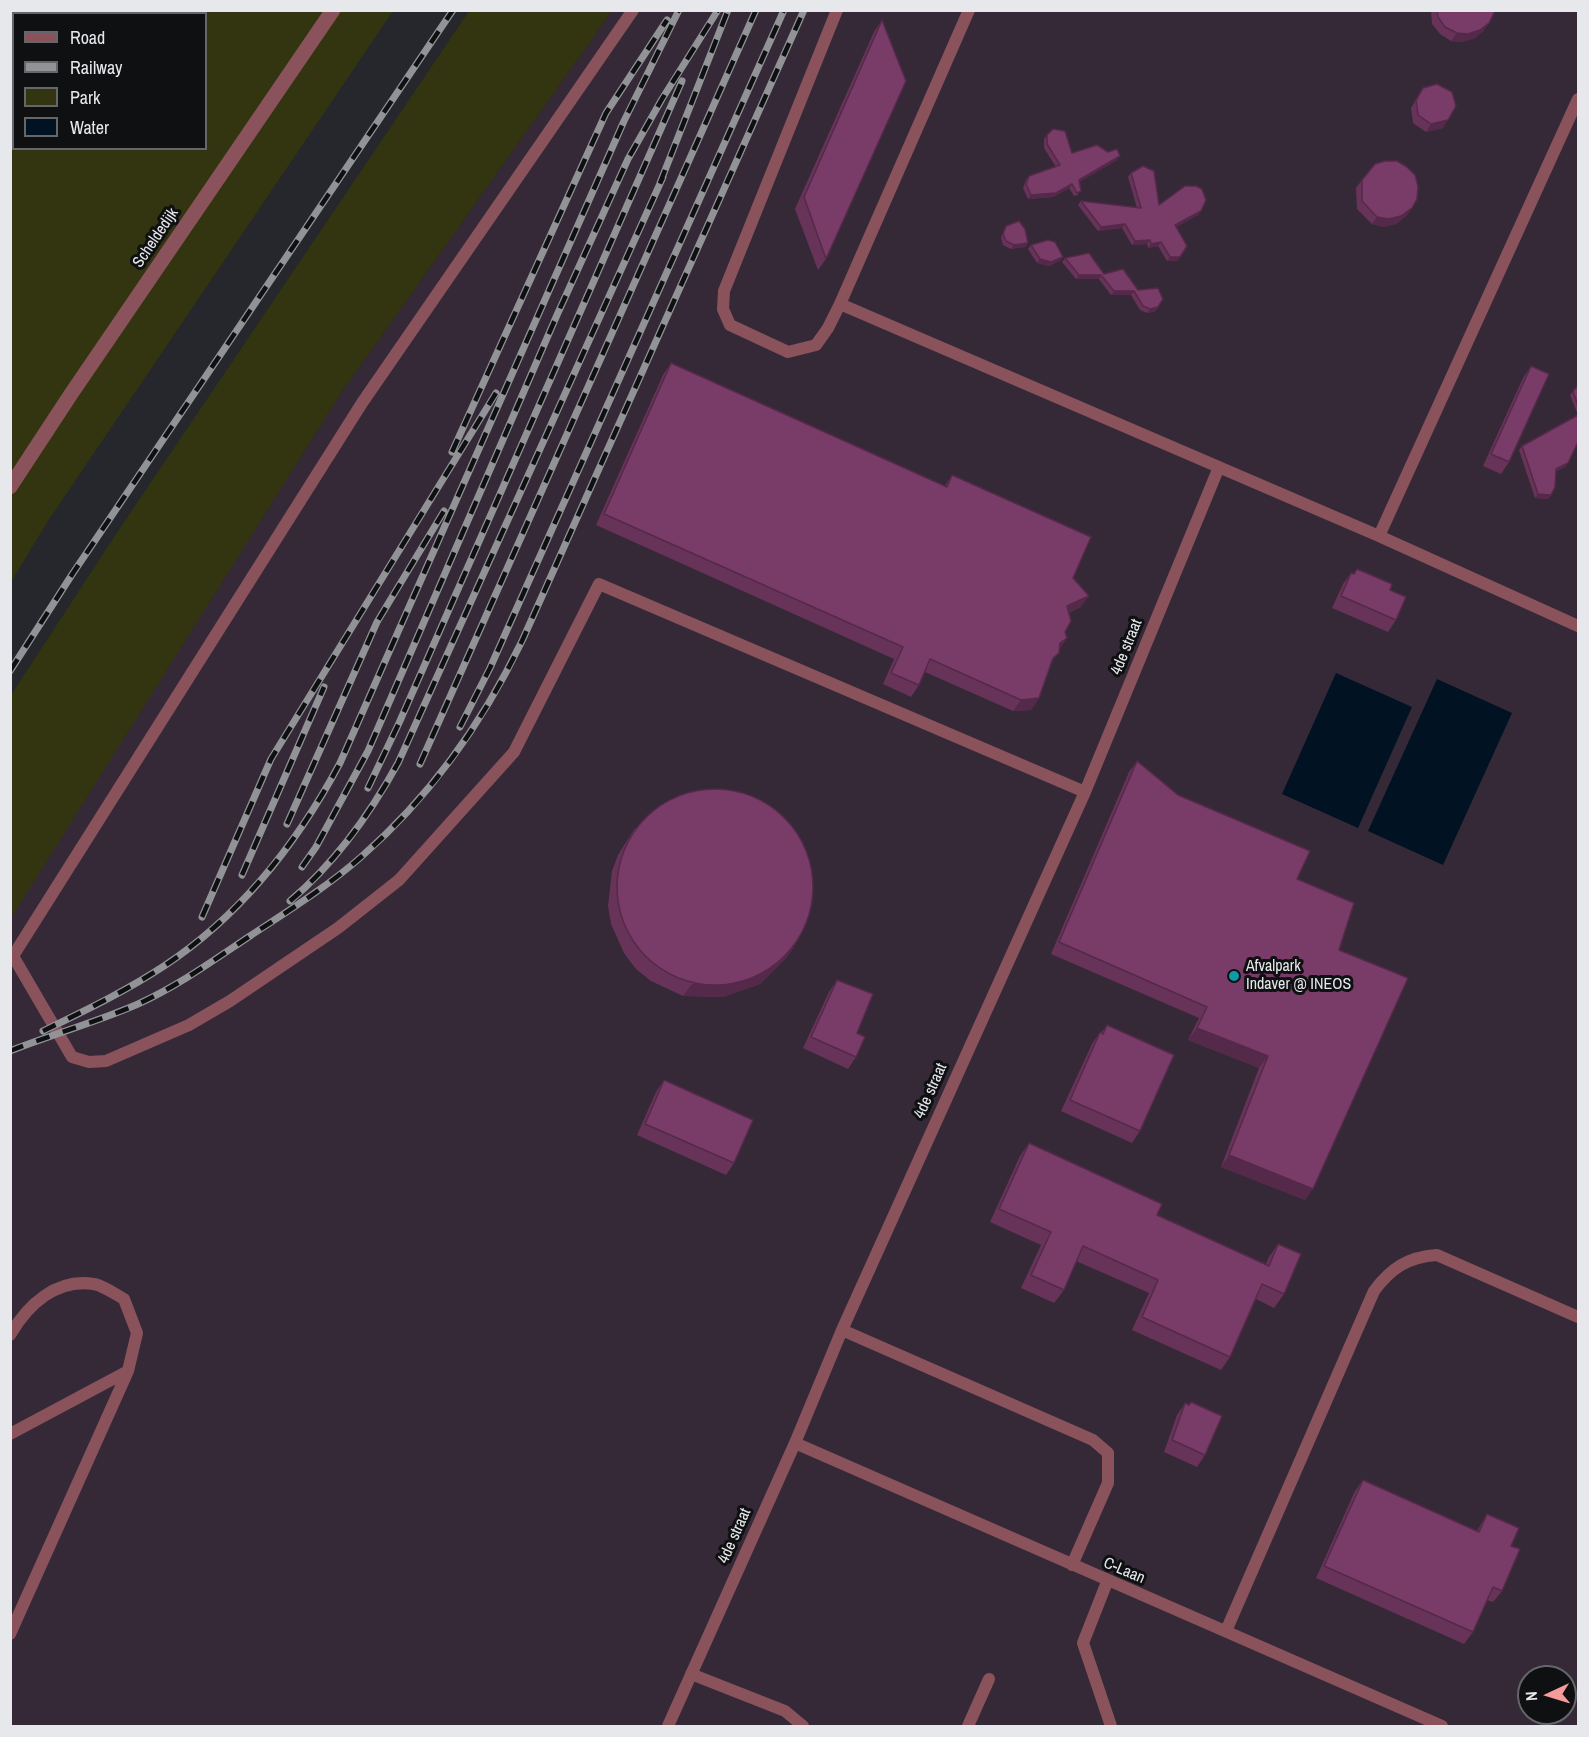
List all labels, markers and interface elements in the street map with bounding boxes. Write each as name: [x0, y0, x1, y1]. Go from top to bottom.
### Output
legend: [12, 12, 207, 150]
text: Road: [70, 25, 105, 50]
text: Railway: [70, 55, 123, 80]
text: Park: [70, 85, 100, 110]
text: Water: [70, 115, 109, 140]
street label: Scheldedijk: [129, 205, 183, 271]
street label: 4de straat: [1107, 616, 1147, 678]
place label: Afvalpark Indaver @ INEOS: [1246, 957, 1351, 995]
marker: Afvalpark Indaver @ INEOS: [1227, 969, 1241, 983]
street label: 4de straat: [910, 1060, 952, 1122]
street label: 4de straat: [714, 1505, 756, 1567]
street label: C-Laan: [1100, 1554, 1148, 1588]
north arrow: [1517, 1665, 1577, 1725]
text: N: [1520, 1691, 1542, 1702]

